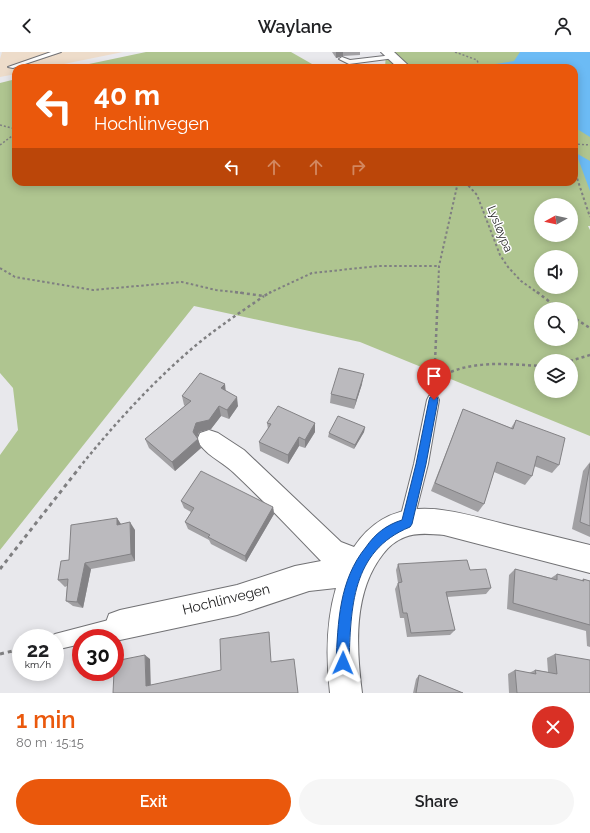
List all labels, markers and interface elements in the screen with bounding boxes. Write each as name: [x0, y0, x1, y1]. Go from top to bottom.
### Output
icon: back: [16, 15, 38, 37]
icon: person: [552, 15, 574, 37]
text: Waylane: [258, 16, 332, 37]
text: 40 m: [94, 79, 160, 112]
icon: left: [28, 80, 80, 132]
text: Hochlinvegen: [94, 113, 209, 134]
icon: left: [221, 156, 243, 178]
icon: ahead: [263, 156, 285, 178]
icon: ahead: [305, 156, 327, 178]
icon: right: [347, 156, 369, 178]
north arrow: [534, 198, 578, 242]
map controls: [534, 198, 578, 398]
street label: Lysløypa: [484, 204, 516, 254]
button: sound: [534, 250, 578, 294]
button: search: [534, 302, 578, 346]
button: layers: [534, 354, 578, 398]
pin: [417, 359, 451, 400]
icon: arrive: [423, 365, 445, 387]
street label: Hochlinvegen: [181, 580, 271, 618]
speed limit sign: 30: [72, 629, 124, 681]
text: 22: [27, 638, 49, 662]
position arrow: [322, 642, 364, 684]
text: km/h: [25, 659, 51, 670]
text: 1 min: [16, 705, 76, 734]
button: close: [532, 706, 574, 748]
text: 80 m · 15:15: [16, 735, 84, 750]
button: Exit: [16, 779, 291, 825]
button: Share: [299, 779, 574, 825]

